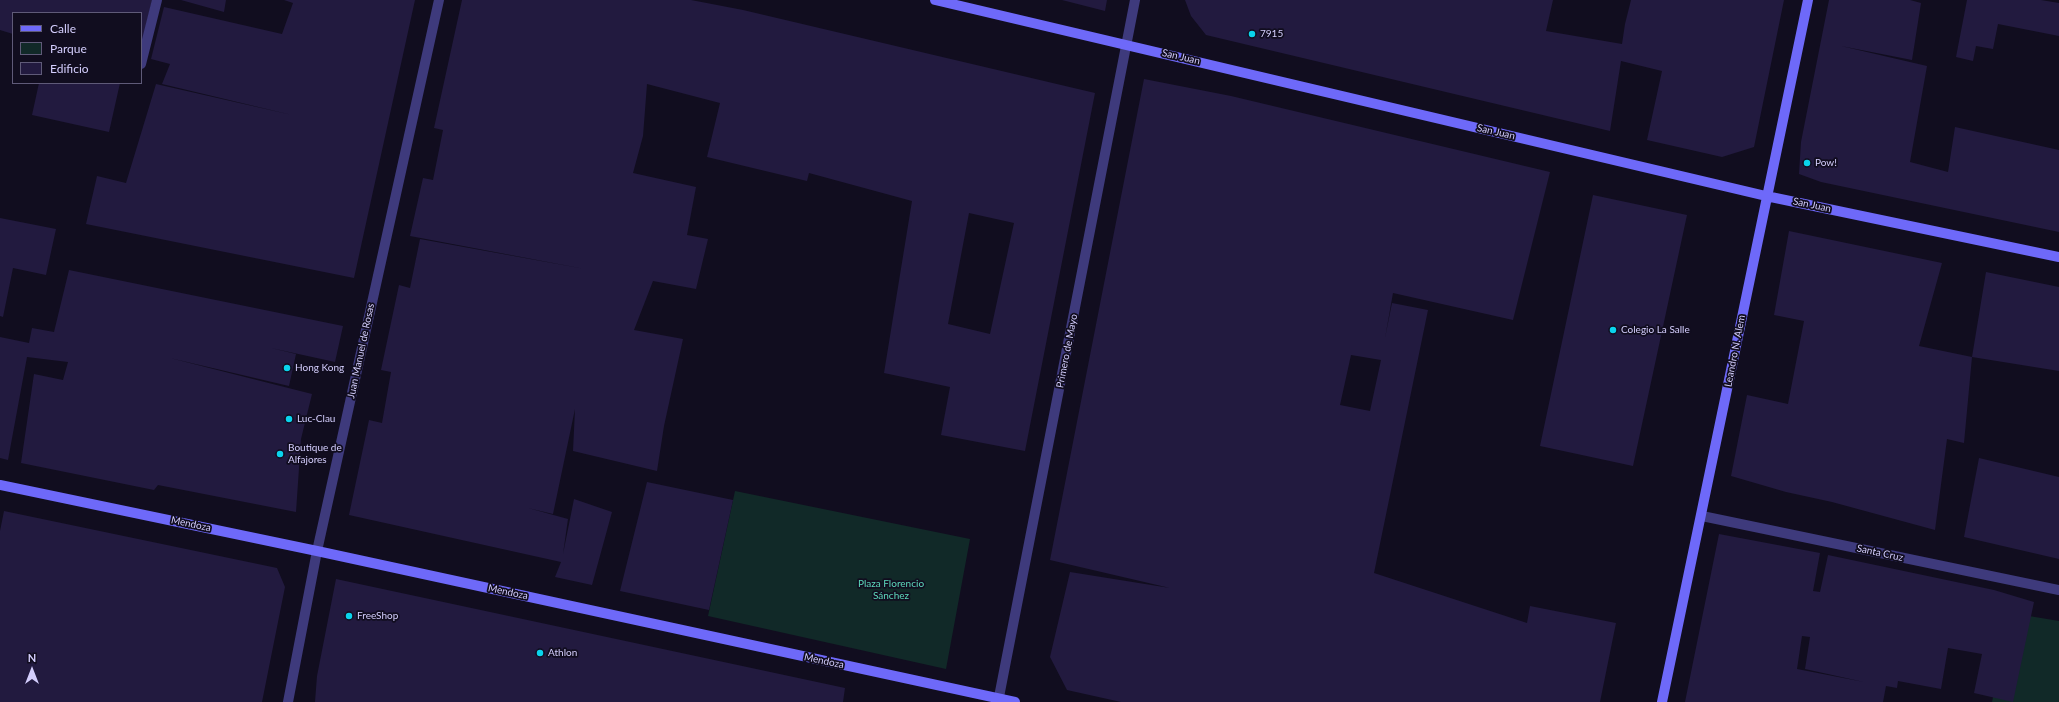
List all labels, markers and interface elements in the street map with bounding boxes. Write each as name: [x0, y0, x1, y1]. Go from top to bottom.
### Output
legend: [12, 12, 142, 84]
text: Calle: [50, 21, 76, 36]
place label: 7915: [1260, 28, 1283, 40]
marker: 7915: [1247, 29, 1257, 39]
text: Parque: [50, 41, 87, 56]
street label: San Juan: [1161, 47, 1201, 67]
text: Edificio: [50, 61, 89, 76]
street label: San Juan: [1476, 122, 1516, 142]
place label: Pow!: [1815, 157, 1837, 169]
marker: Pow!: [1802, 158, 1812, 168]
street label: San Juan: [1792, 195, 1832, 215]
street label: Juan Manuel de Rosas: [345, 302, 377, 400]
street label: Primero de Mayo: [1054, 313, 1080, 389]
street label: Leandro N. Alem: [1722, 314, 1748, 388]
place label: Colegio La Salle: [1621, 324, 1690, 336]
marker: Colegio La Salle: [1608, 325, 1618, 335]
place label: Hong Kong: [295, 362, 344, 374]
marker: Hong Kong: [282, 363, 292, 373]
place label: Luc-Clau: [297, 413, 335, 425]
marker: Luc-Clau: [284, 414, 294, 424]
place label: Boutique de Alfajores: [288, 442, 342, 466]
marker: Boutique de Alfajores: [275, 449, 285, 459]
street label: Mendoza: [170, 514, 212, 534]
street label: Santa Cruz: [1856, 542, 1904, 564]
park label: Plaza Florencio Sánchez: [858, 578, 924, 602]
street label: Mendoza: [487, 582, 529, 602]
place label: FreeShop: [357, 610, 398, 622]
marker: FreeShop: [344, 611, 354, 621]
place label: Athlon: [548, 647, 577, 659]
marker: Athlon: [535, 648, 545, 658]
north arrow: [12, 650, 52, 690]
text: N: [28, 651, 36, 664]
street label: Mendoza: [803, 651, 845, 671]

